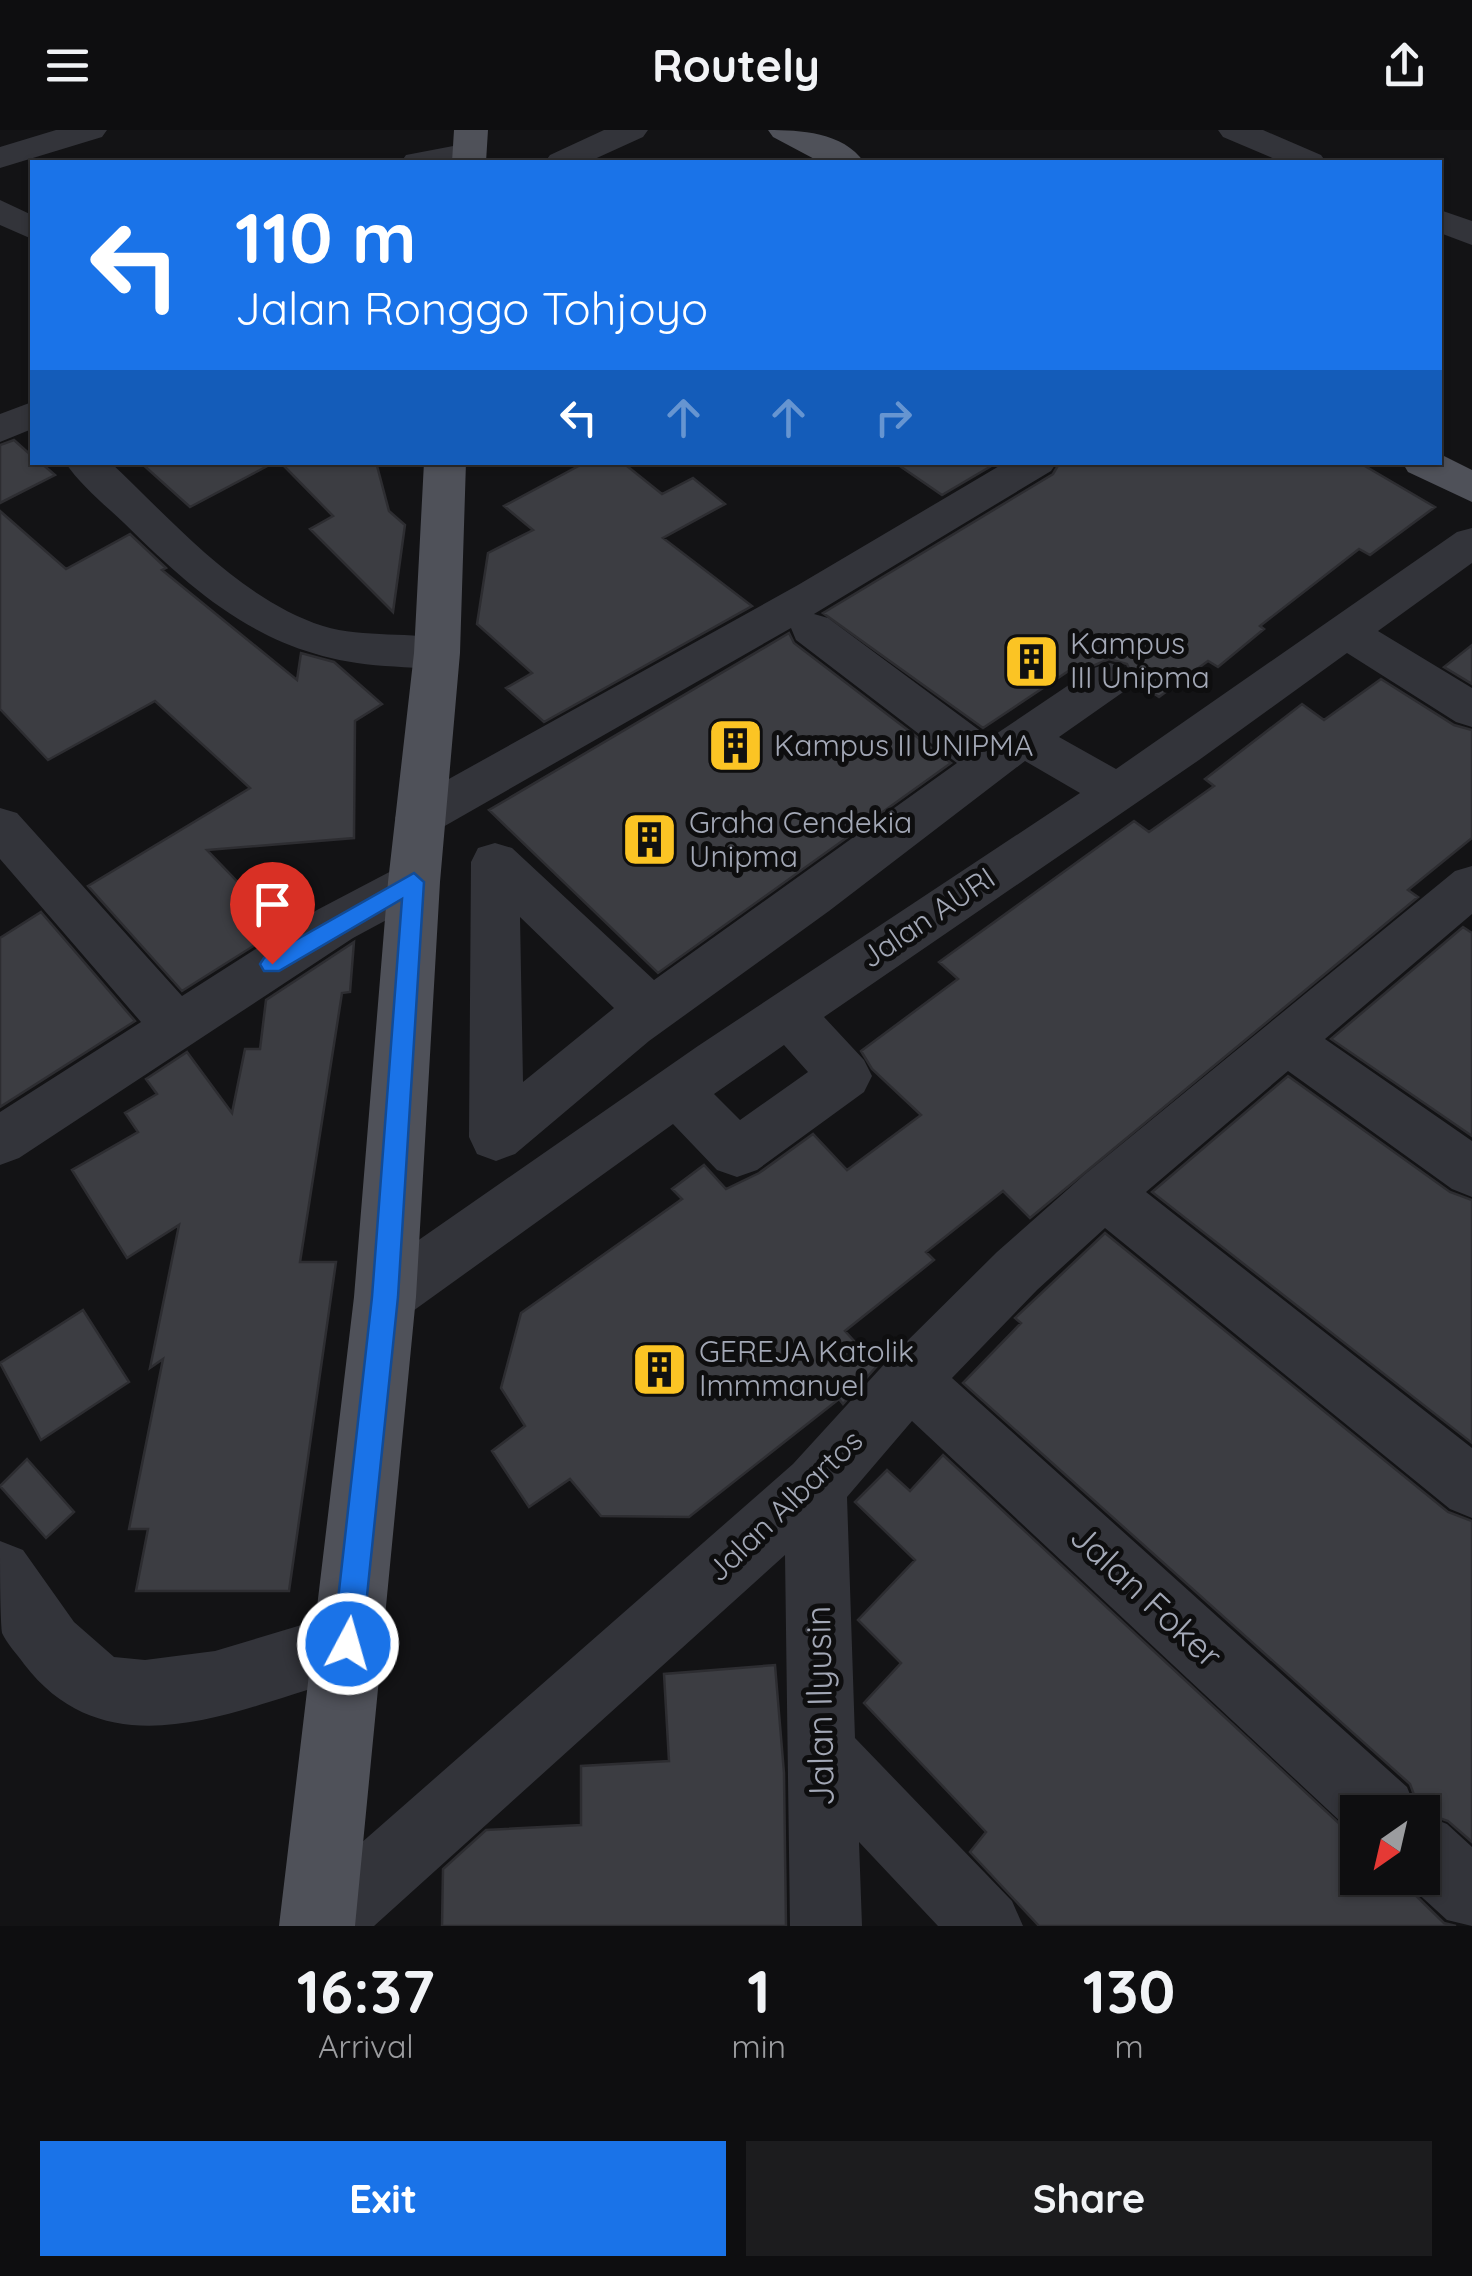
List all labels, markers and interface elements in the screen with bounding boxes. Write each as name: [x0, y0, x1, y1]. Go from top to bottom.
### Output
text: Routely: [652, 37, 820, 93]
icon: menu: [40, 38, 95, 93]
icon: share: [1377, 38, 1432, 93]
text: 110 m: [235, 193, 417, 281]
icon: left: [70, 200, 200, 330]
text: Jalan Ronggo Tohjoyo: [235, 280, 708, 336]
icon: left: [551, 390, 606, 445]
icon: ahead: [656, 390, 711, 445]
icon: ahead: [761, 390, 816, 445]
icon: right: [866, 390, 921, 445]
place label: Kampus III Unipma: [1070, 624, 1210, 696]
building icon: Kampus III Unipma: [1001, 631, 1061, 691]
building icon: Kampus II UNIPMA: [705, 716, 765, 776]
place label: Kampus II UNIPMA: [774, 726, 1033, 764]
place label: Graha Cendekia Unipma: [689, 803, 912, 875]
building icon: Graha Cendekia Unipma: [620, 810, 680, 870]
street label: Jalan AURI: [853, 858, 1002, 976]
pin: [230, 862, 315, 965]
icon: arrive: [245, 877, 300, 932]
place label: GEREJA Katolik Immmanuel: [699, 1332, 914, 1404]
building icon: GEREJA Katolik Immmanuel: [630, 1339, 690, 1399]
street label: Jalan Albartos: [698, 1421, 870, 1589]
street label: Jalan Foker: [1062, 1514, 1232, 1677]
position arrow: [296, 1592, 400, 1696]
street label: Jalan Ilyusin: [795, 1605, 843, 1807]
north arrow: [1340, 1795, 1440, 1895]
map controls: [1340, 1795, 1440, 1895]
text: 16:37: [297, 1953, 435, 2028]
text: 1: [747, 1953, 771, 2028]
text: 130: [1083, 1953, 1175, 2028]
text: Arrival: [318, 2026, 414, 2066]
text: min: [732, 2026, 786, 2066]
text: m: [1114, 2026, 1144, 2066]
button: Exit: [40, 2141, 726, 2256]
button: Share: [746, 2141, 1432, 2256]

